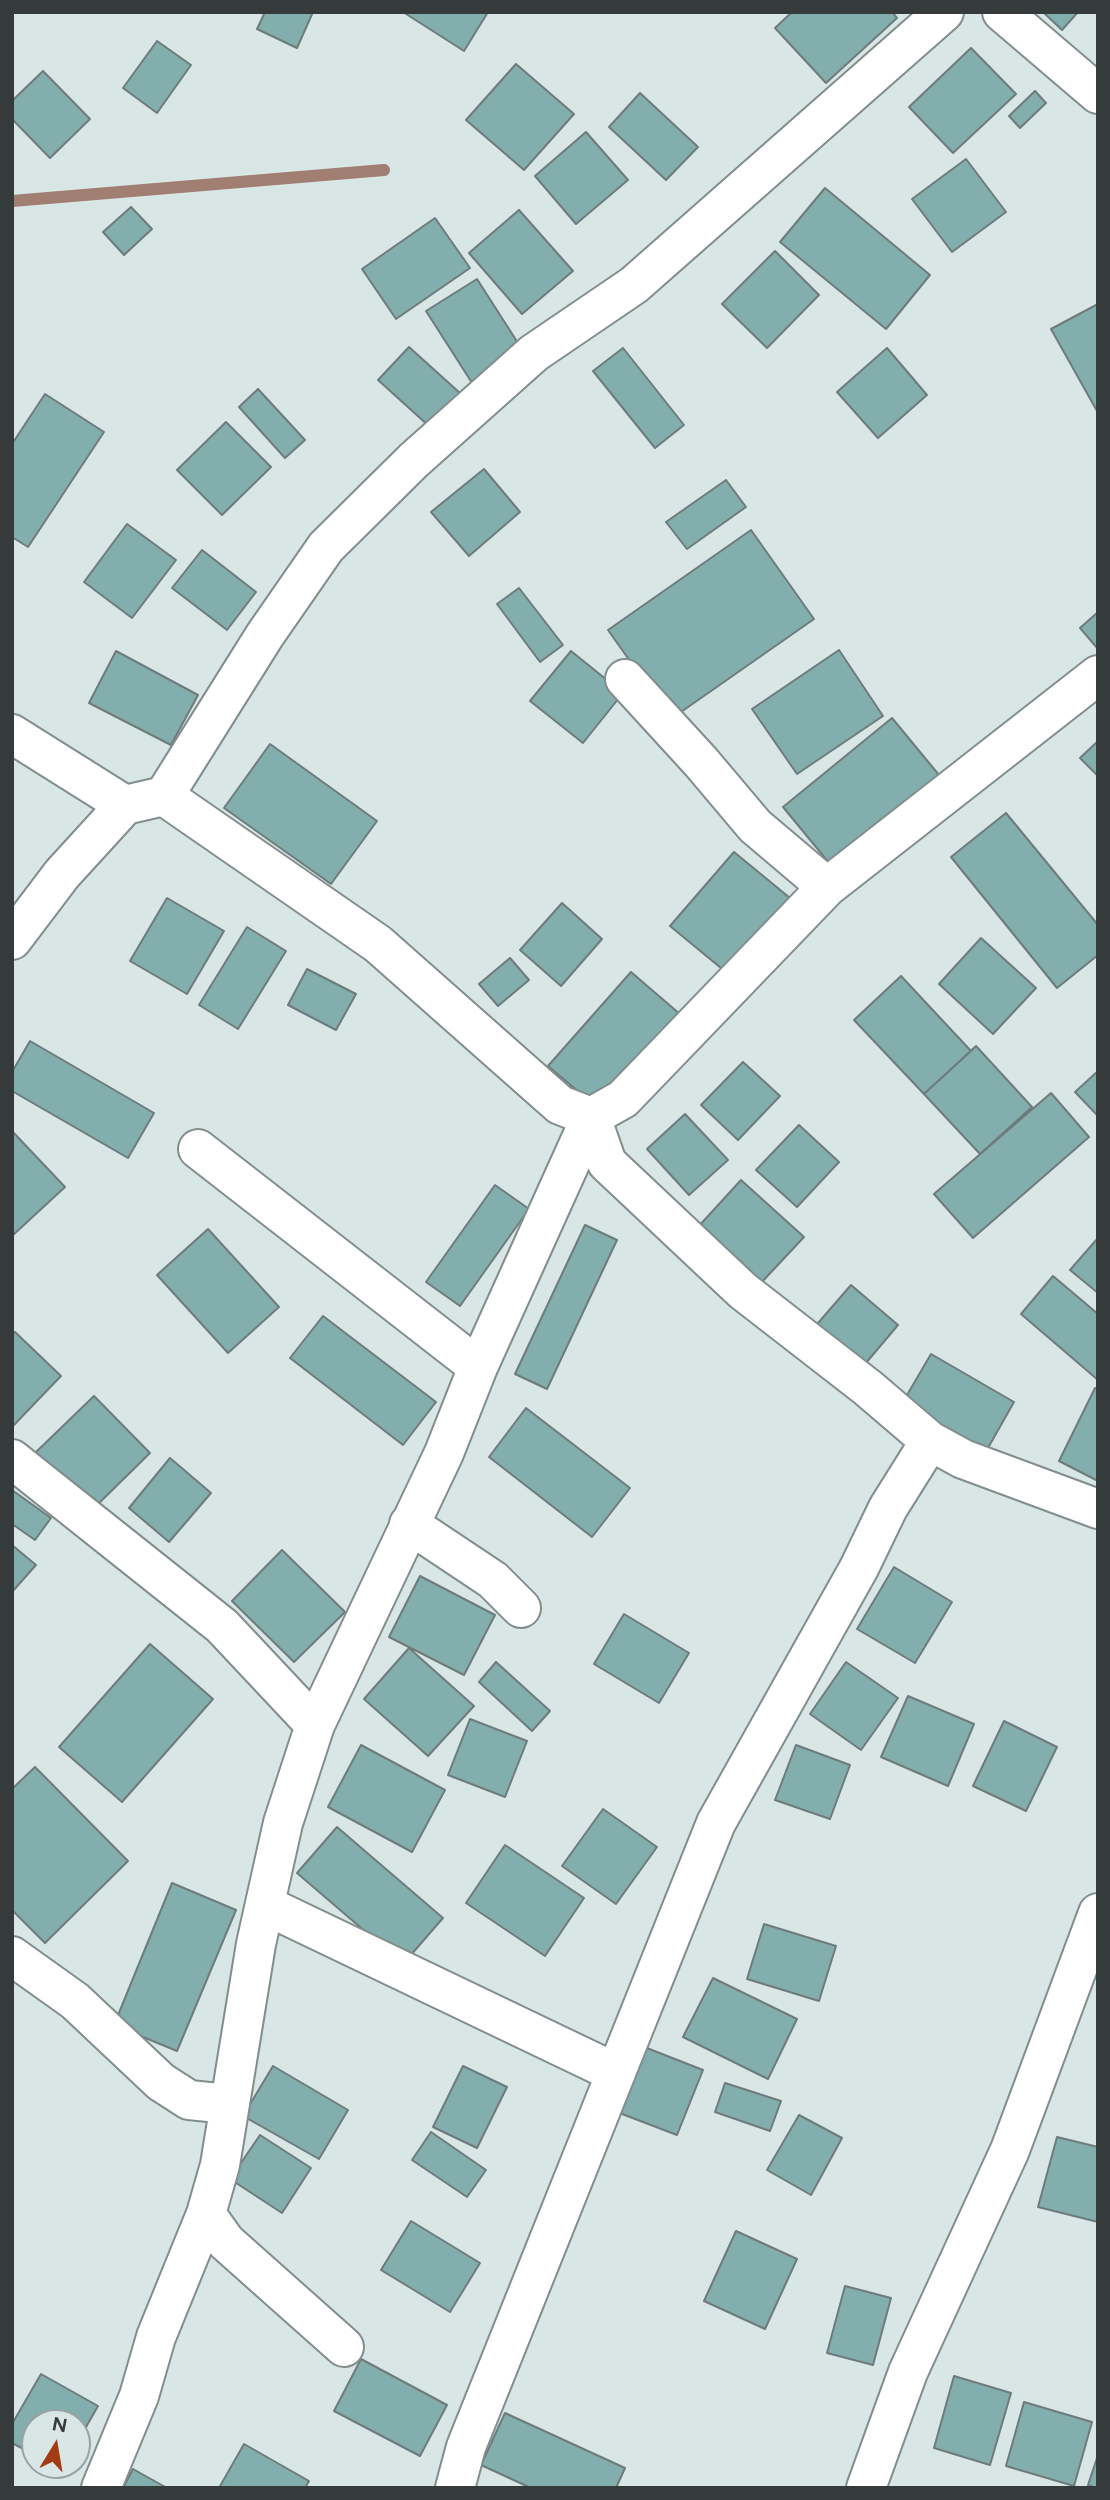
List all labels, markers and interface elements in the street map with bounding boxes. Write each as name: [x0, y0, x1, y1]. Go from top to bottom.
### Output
north arrow: [21, 2409, 91, 2479]
text: N: [50, 2412, 69, 2438]

